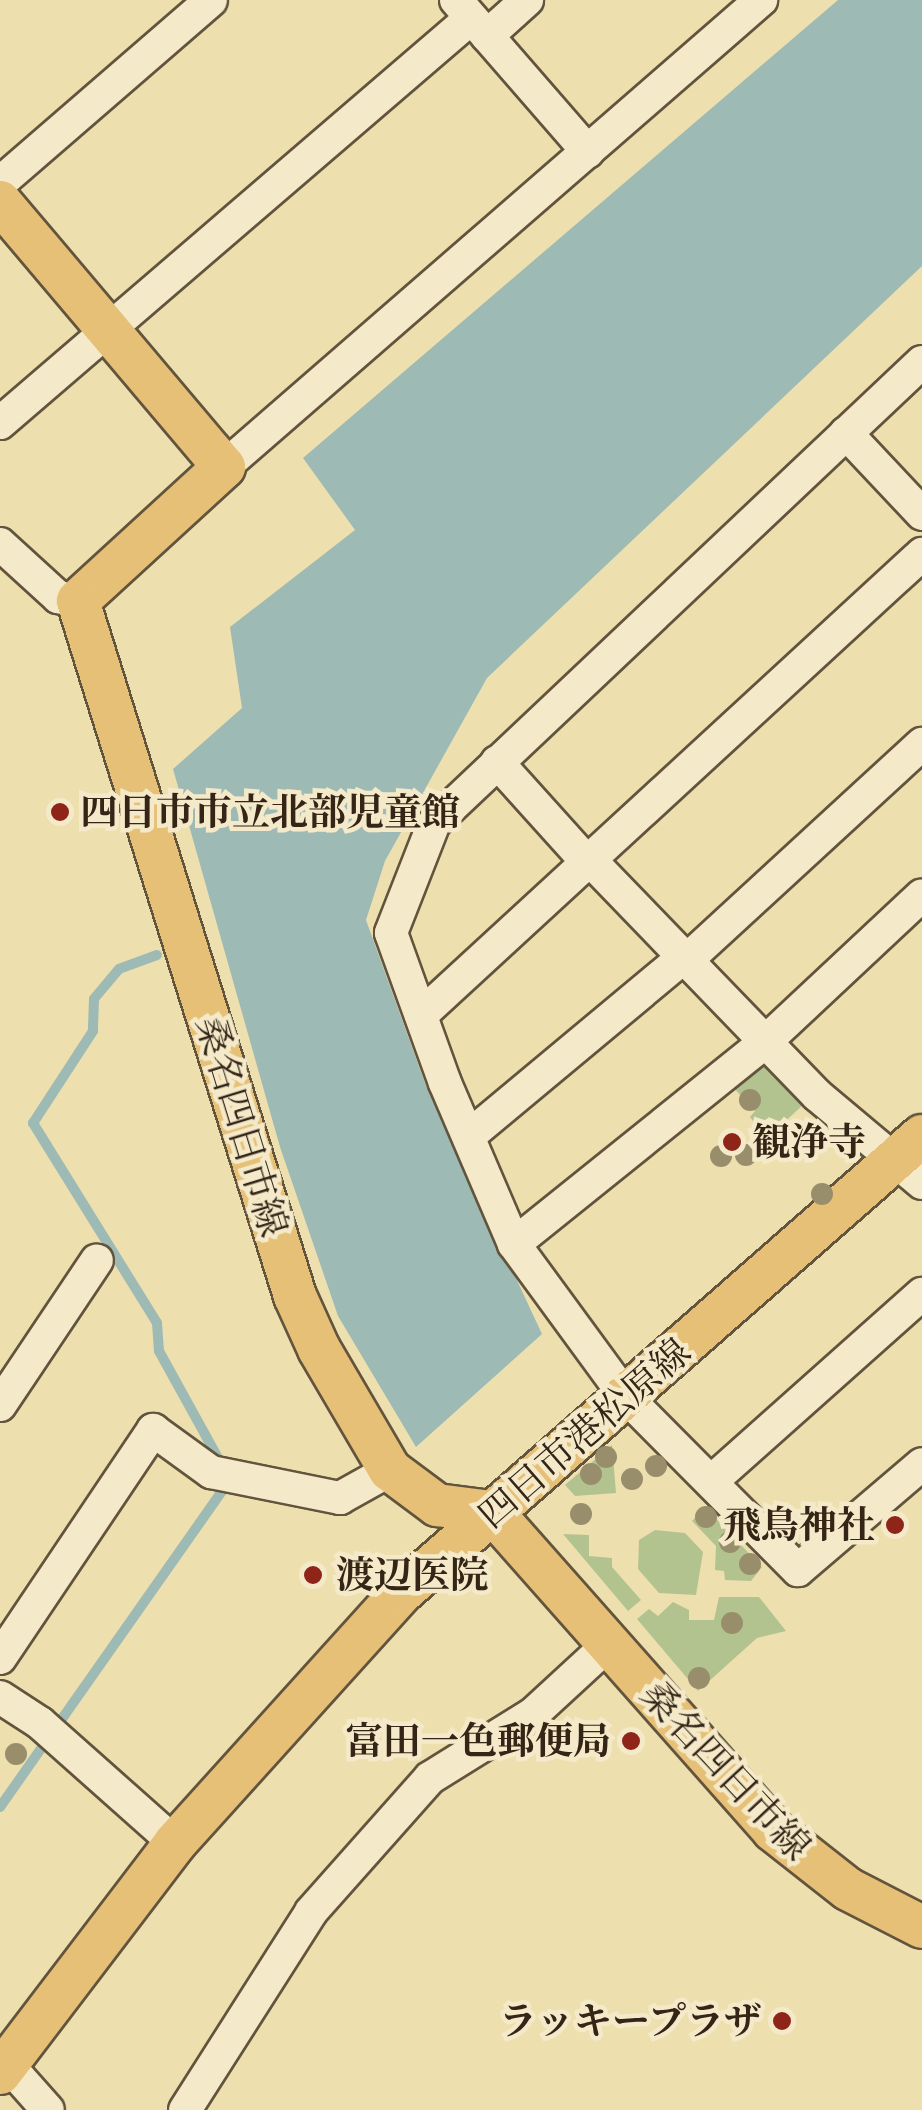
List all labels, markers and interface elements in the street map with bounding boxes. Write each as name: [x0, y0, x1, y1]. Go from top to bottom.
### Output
place label: 四日市市立北部児童館: [80, 789, 460, 835]
marker: 四日市市立北部児童館: [49, 801, 71, 823]
street label: 桑名四日市線: [187, 1010, 297, 1242]
place label: 観浄寺: [752, 1119, 866, 1165]
marker: 観浄寺: [721, 1131, 743, 1153]
street label: 四日市港松原線: [469, 1329, 699, 1537]
place label: 飛鳥神社: [723, 1502, 875, 1548]
marker: 飛鳥神社: [884, 1514, 906, 1536]
place label: 渡辺医院: [336, 1552, 488, 1598]
marker: 渡辺医院: [300, 1562, 326, 1588]
street label: 桑名四日市線: [632, 1671, 820, 1869]
place label: 富田一色郵便局: [345, 1718, 611, 1764]
marker: 富田一色郵便局: [620, 1730, 642, 1752]
place label: ラッキープラザ: [496, 1998, 762, 2044]
marker: ラッキープラザ: [771, 2010, 793, 2032]

